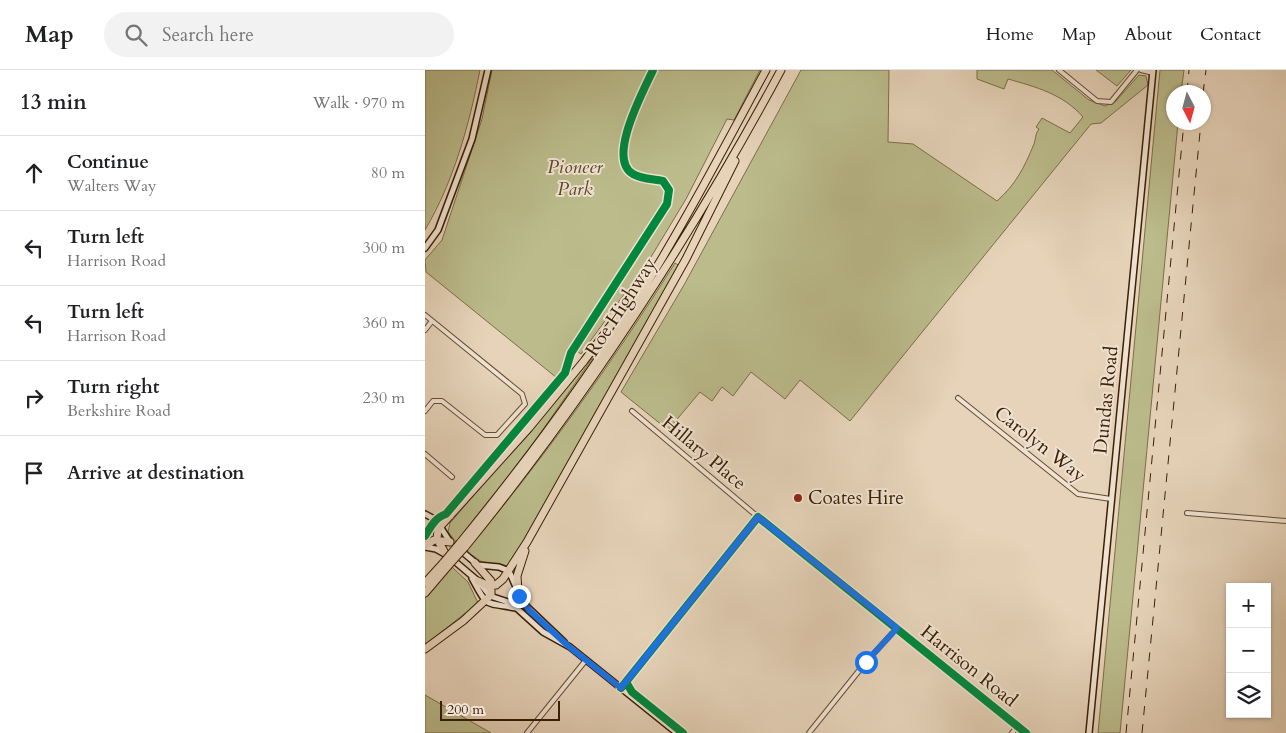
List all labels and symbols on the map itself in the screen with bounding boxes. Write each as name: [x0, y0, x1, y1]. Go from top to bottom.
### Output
north arrow: [1166, 85, 1211, 130]
park label: Pioneer Park: [547, 154, 603, 202]
street label: Roe Highway: [579, 253, 663, 361]
street label: Dundas Road: [1087, 345, 1125, 455]
street label: Carolyn Way: [989, 400, 1091, 488]
street label: Hillary Place: [656, 410, 752, 496]
place label: Coates Hire: [808, 485, 904, 511]
marker: Coates Hire: [792, 492, 804, 504]
route end: [508, 585, 531, 608]
street label: Harrison Road: [915, 619, 1023, 713]
route start: [855, 651, 878, 674]
scale bar: [440, 698, 560, 721]

